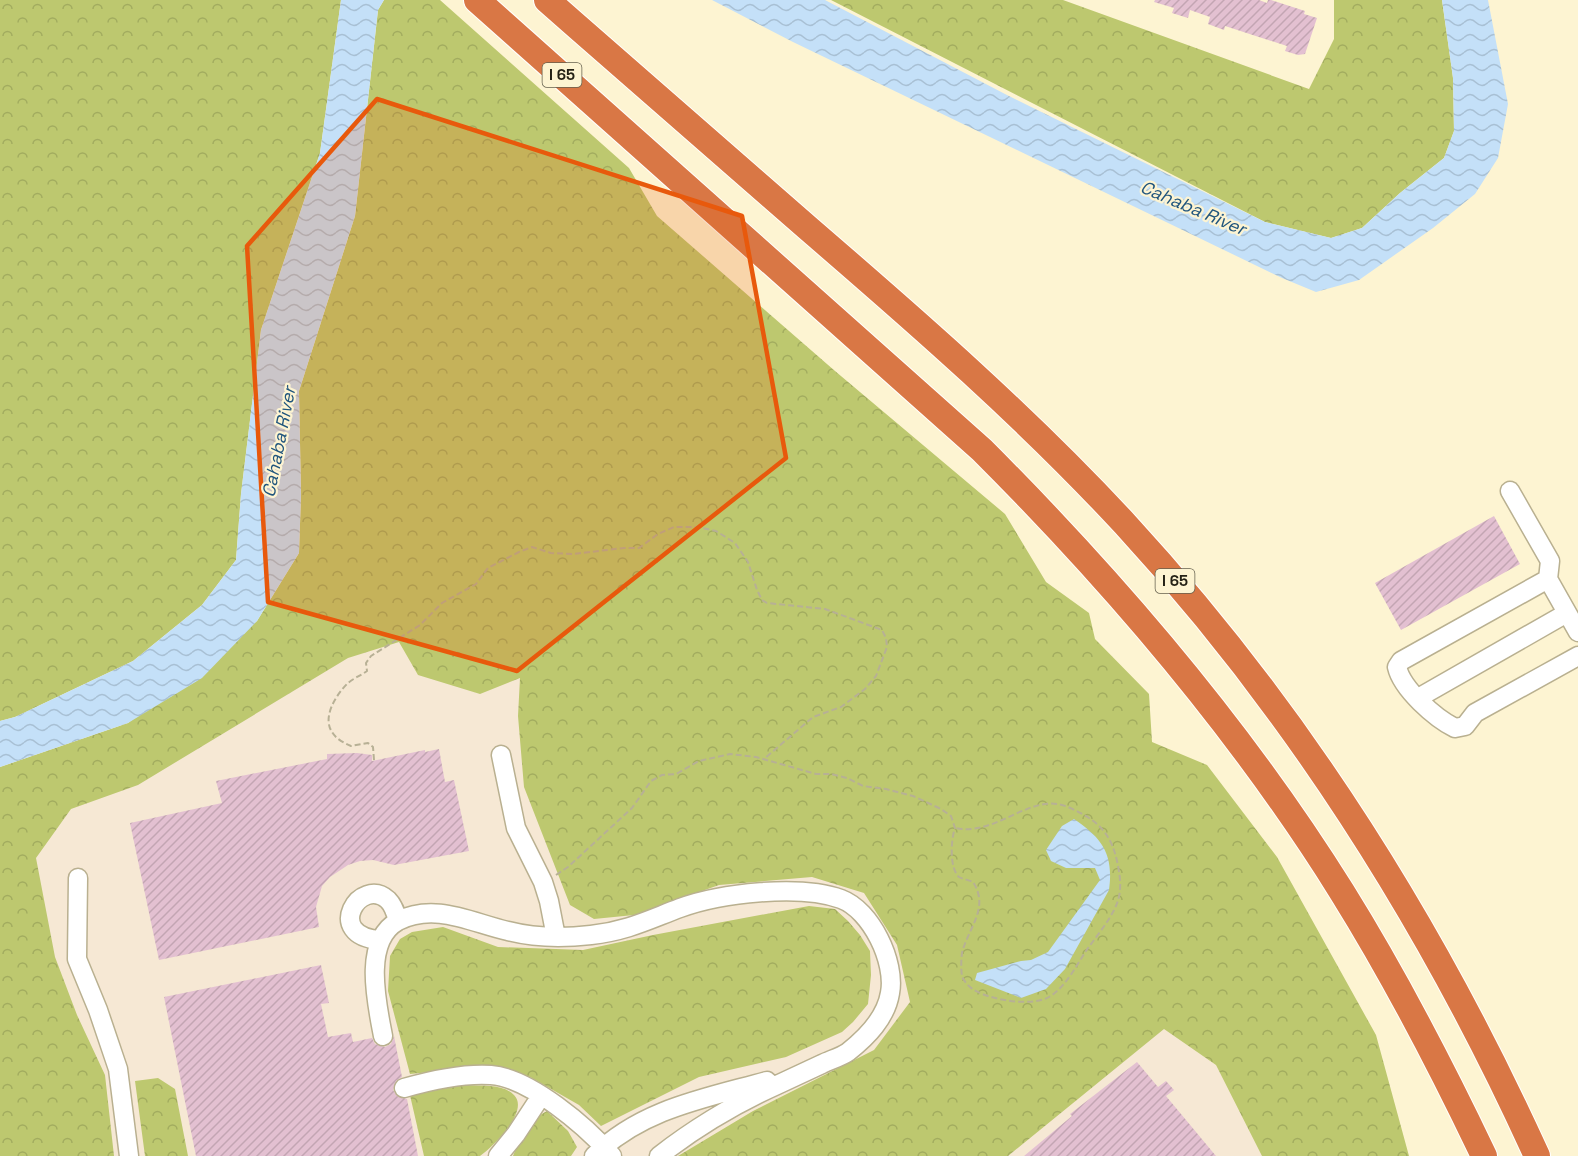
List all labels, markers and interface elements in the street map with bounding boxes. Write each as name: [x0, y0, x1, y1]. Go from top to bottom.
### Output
road number: I 65: [542, 63, 582, 87]
water label: Cahaba River: [1137, 175, 1251, 241]
water label: Cahaba River: [256, 382, 301, 499]
road number: I 65: [1156, 569, 1194, 593]

